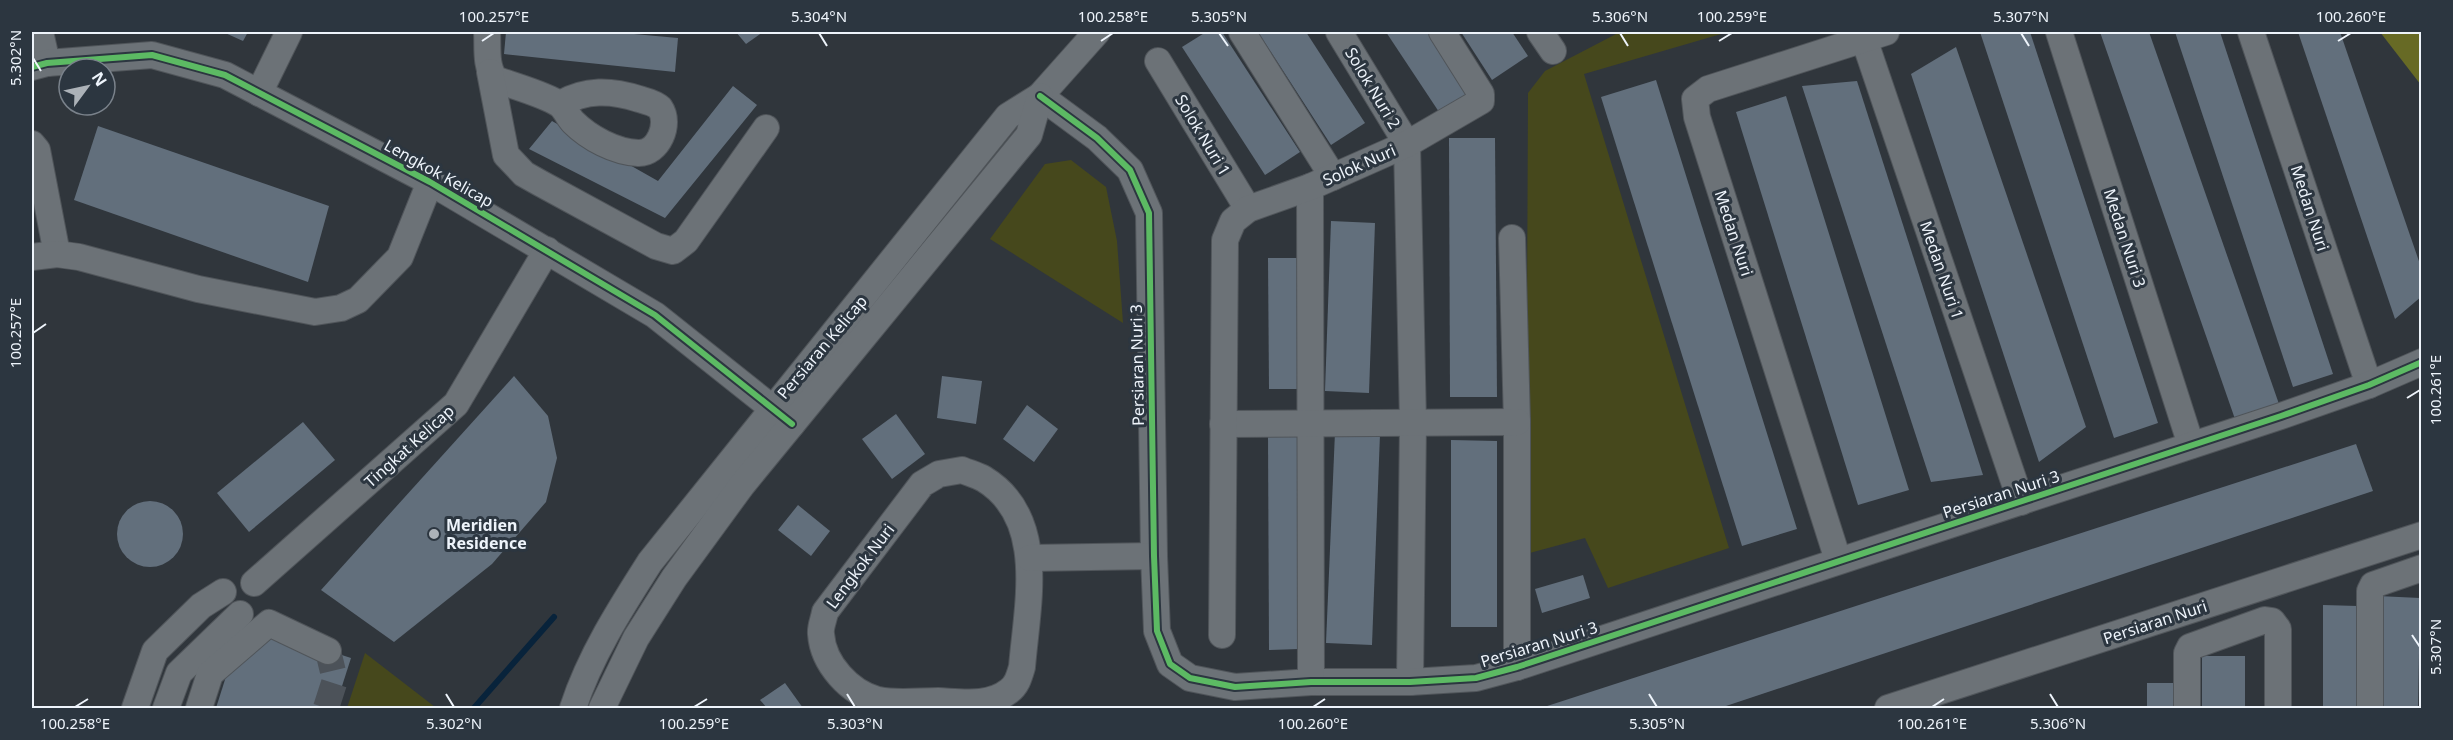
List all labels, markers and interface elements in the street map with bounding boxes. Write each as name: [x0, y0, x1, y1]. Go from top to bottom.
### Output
text: 100.257°E: [459, 6, 529, 26]
text: 5.304°N: [791, 6, 847, 26]
text: 100.258°E: [1078, 6, 1148, 26]
text: 5.305°N: [1191, 6, 1247, 26]
text: 5.306°N: [1592, 6, 1648, 26]
text: 100.259°E: [1697, 6, 1767, 26]
text: 5.307°N: [1993, 6, 2049, 26]
text: 100.260°E: [2316, 6, 2386, 26]
text: 5.302°N: [5, 30, 25, 86]
street label: Solok Nuri 2: [1340, 43, 1406, 133]
north arrow: [57, 57, 117, 117]
text: N: [87, 67, 112, 90]
street label: Solok Nuri 1: [1170, 90, 1236, 180]
street label: Lengkok Kelicap: [380, 134, 498, 212]
street label: Solok Nuri: [1319, 139, 1399, 191]
street label: Medan Nuri: [2286, 162, 2334, 254]
street label: Medan Nuri 3: [2099, 186, 2151, 290]
street label: Medan Nuri: [1710, 187, 1758, 279]
street label: Medan Nuri 1: [1915, 218, 1969, 322]
street label: Persiaran Kelicap: [772, 290, 872, 404]
text: 100.257°E: [5, 298, 25, 368]
street label: Persiaran Nuri 3: [1125, 304, 1149, 426]
text: 100.261°E: [2425, 355, 2445, 425]
street label: Tingkat Kelicap: [359, 400, 459, 492]
street label: Persiaran Nuri 3: [1940, 465, 2062, 523]
place label: Meridien Residence: [446, 514, 527, 554]
street label: Lengkok Nuri: [821, 519, 899, 613]
marker: Meridien Residence: [427, 527, 441, 541]
street label: Persiaran Nuri: [2100, 595, 2210, 649]
street label: Persiaran Nuri 3: [1478, 616, 1600, 672]
text: 5.307°N: [2425, 619, 2445, 675]
text: 100.258°E: [40, 713, 110, 733]
text: 5.302°N: [426, 713, 482, 733]
text: 100.259°E: [659, 713, 729, 733]
text: 5.303°N: [827, 713, 883, 733]
text: 100.260°E: [1278, 713, 1348, 733]
text: 5.305°N: [1629, 713, 1685, 733]
text: 100.261°E: [1897, 713, 1967, 733]
text: 5.306°N: [2030, 713, 2086, 733]

